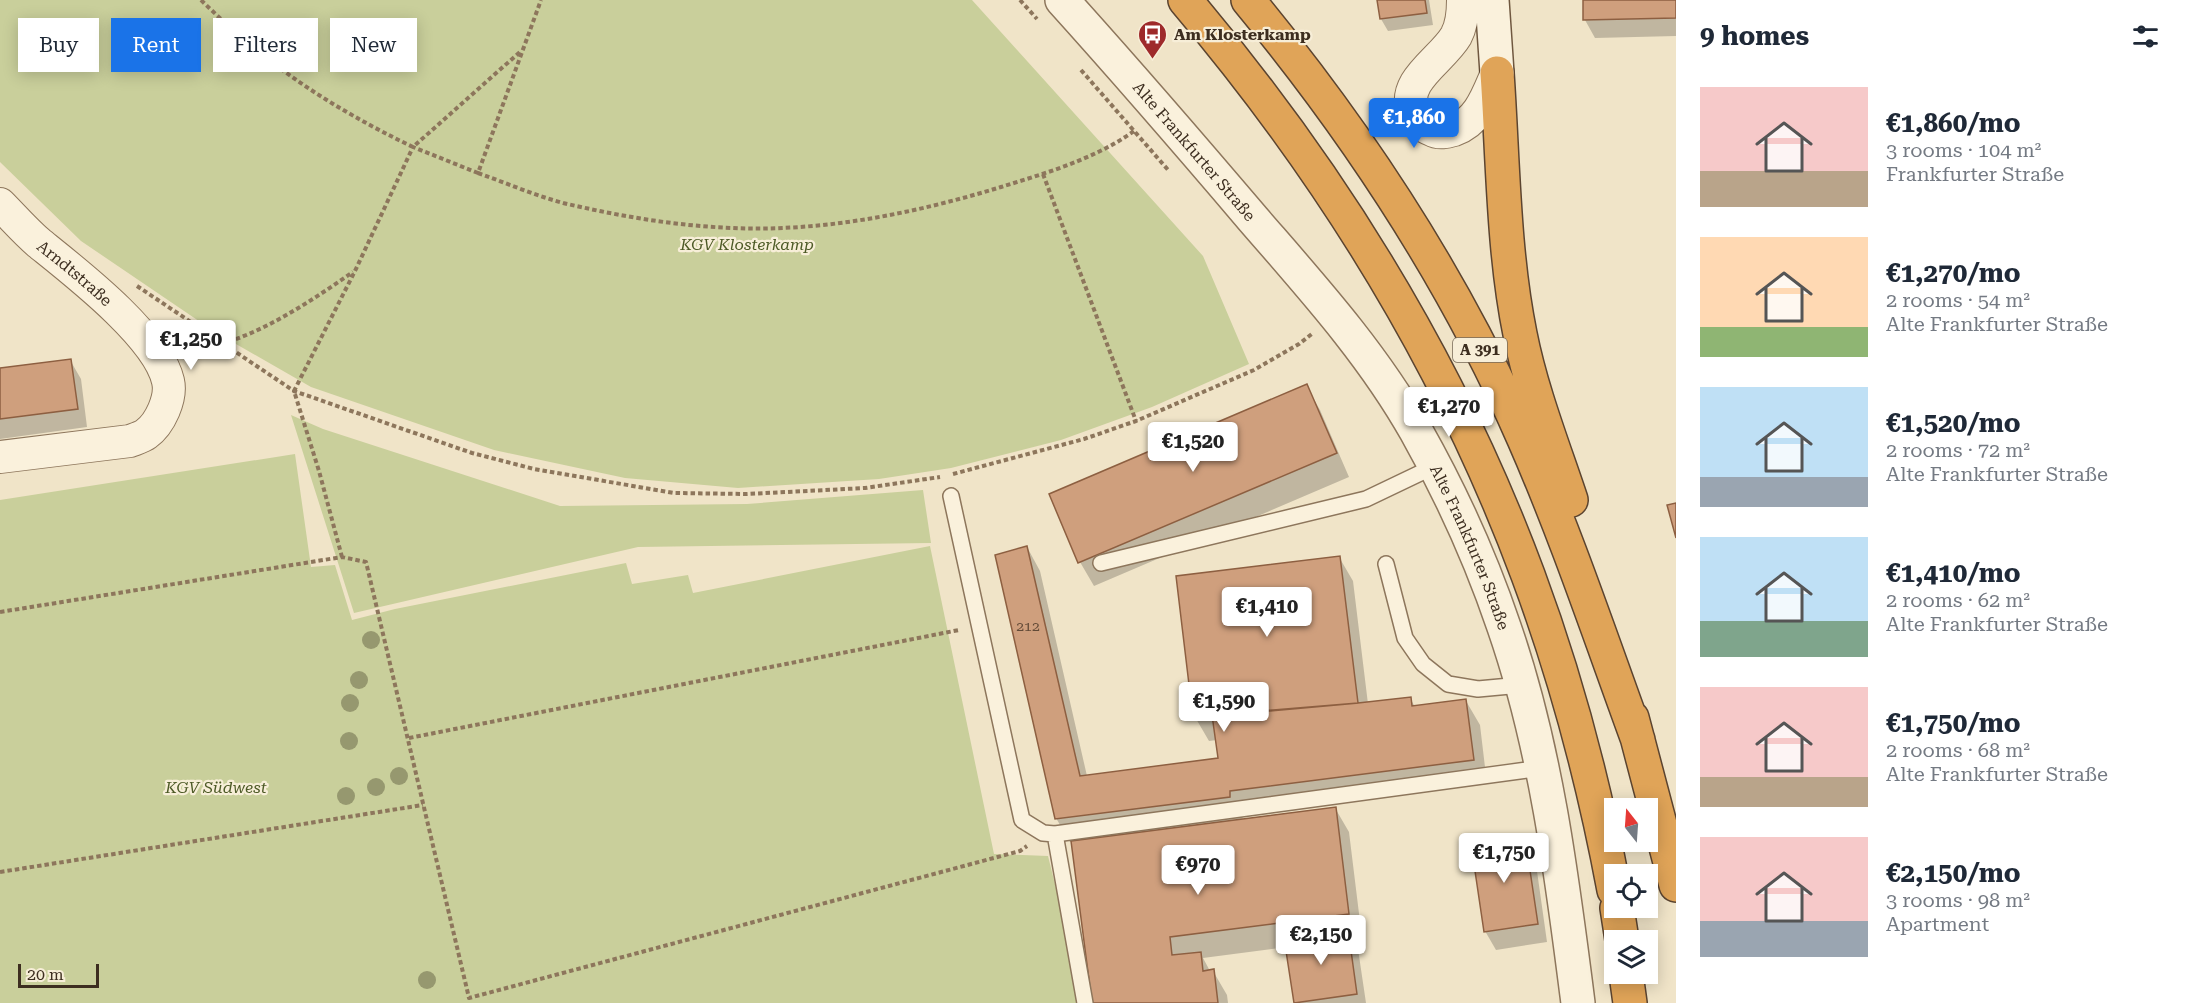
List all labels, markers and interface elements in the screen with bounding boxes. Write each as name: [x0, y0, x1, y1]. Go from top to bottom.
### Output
chip: Buy: [18, 18, 99, 72]
chip: Rent: [111, 18, 201, 72]
chip: Filters: [213, 18, 318, 72]
chip: New: [330, 18, 417, 72]
bus stop icon: Am Klosterkamp: [1137, 18, 1169, 60]
icon: filters: [2129, 20, 2162, 53]
text: 9 homes: [1700, 21, 1809, 51]
place label: Am Klosterkamp: [1174, 25, 1311, 44]
street label: Alte Frankfurter Straße: [1129, 78, 1260, 225]
pin: €1,860: [1365, 98, 1463, 149]
text: €1,860: [1383, 105, 1445, 129]
text: €1,860/mo: [1886, 108, 2021, 138]
icon: home: [1748, 111, 1820, 183]
text: 3 rooms · 104 m²: [1886, 138, 2041, 162]
text: Frankfurter Straße: [1886, 162, 2064, 186]
park label: KGV Klosterkamp: [679, 235, 814, 254]
street label: Arndtstraße: [33, 236, 116, 310]
text: €1,270/mo: [1886, 258, 2021, 288]
icon: home: [1748, 261, 1820, 333]
text: 2 rooms · 54 m²: [1886, 288, 2030, 312]
text: Alte Frankfurter Straße: [1886, 312, 2108, 336]
pin: €1,250: [142, 320, 240, 371]
text: €1,250: [160, 327, 222, 351]
road number: A 391: [1453, 338, 1507, 362]
pin: €1,270: [1400, 387, 1498, 438]
text: €1,270: [1418, 394, 1480, 418]
text: €1,520/mo: [1886, 408, 2021, 438]
icon: home: [1748, 411, 1820, 483]
pin: €1,520: [1144, 422, 1242, 473]
text: €1,520: [1162, 429, 1224, 453]
text: 2 rooms · 72 m²: [1886, 438, 2030, 462]
street label: Alte Frankfurter Straße: [1426, 462, 1513, 633]
text: Alte Frankfurter Straße: [1886, 462, 2108, 486]
text: €1,410/mo: [1886, 558, 2021, 588]
icon: home: [1748, 561, 1820, 633]
pin: €1,410: [1218, 587, 1316, 638]
text: 2 rooms · 62 m²: [1886, 588, 2030, 612]
text: €1,410: [1236, 594, 1298, 618]
text: Alte Frankfurter Straße: [1886, 612, 2108, 636]
house number: 212: [1016, 618, 1040, 634]
pin: €1,590: [1175, 682, 1273, 733]
text: €1,590: [1193, 689, 1255, 713]
text: €1,750/mo: [1886, 708, 2021, 738]
icon: home: [1748, 711, 1820, 783]
text: 2 rooms · 68 m²: [1886, 738, 2030, 762]
text: Alte Frankfurter Straße: [1886, 762, 2108, 786]
park label: KGV Südwest: [164, 778, 267, 797]
north arrow: [1604, 798, 1658, 852]
map controls: [1604, 798, 1658, 984]
pin: €1,750: [1455, 833, 1553, 884]
text: €1,750: [1473, 840, 1535, 864]
pin: €970: [1162, 845, 1234, 896]
text: €970: [1176, 852, 1220, 876]
text: €2,150/mo: [1886, 858, 2021, 888]
icon: home: [1748, 861, 1820, 933]
button: locate: [1604, 864, 1658, 918]
text: 3 rooms · 98 m²: [1886, 888, 2030, 912]
text: Apartment: [1886, 912, 1989, 936]
pin: €2,150: [1272, 915, 1370, 966]
text: €2,150: [1290, 922, 1352, 946]
button: layers: [1604, 930, 1658, 984]
scale bar: [18, 961, 99, 988]
text: 20 m: [27, 965, 64, 984]

